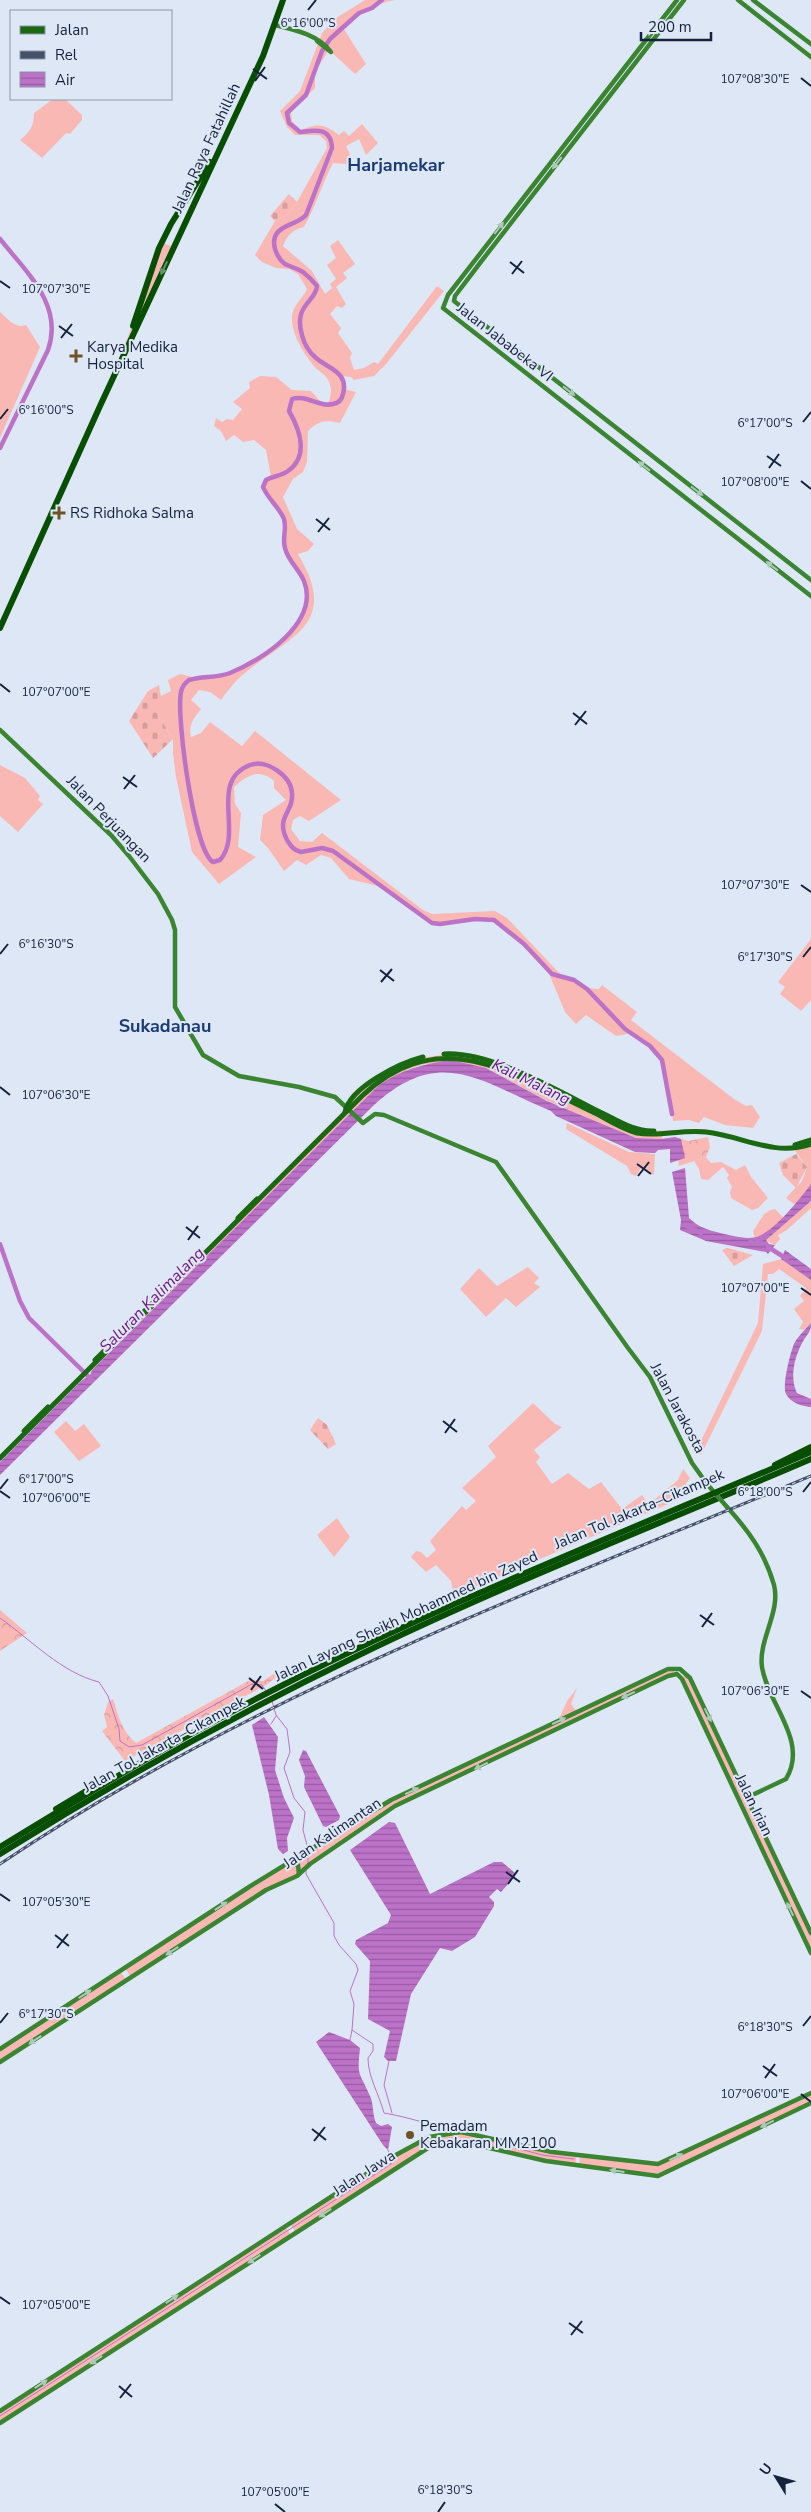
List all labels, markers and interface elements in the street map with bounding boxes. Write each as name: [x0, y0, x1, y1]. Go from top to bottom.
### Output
legend: [10, 10, 172, 100]
scale bar: [641, 10, 711, 42]
text: 6°16'00"S: [280, 15, 336, 31]
text: 200 m: [648, 17, 692, 37]
text: Jalan: [54, 20, 89, 40]
text: Rel: [55, 45, 78, 65]
text: Air: [55, 70, 75, 90]
text: 107°08'30"E: [720, 71, 790, 87]
street label: Jalan Raya Fatahillah: [167, 80, 245, 217]
district label: Harjamekar: [347, 153, 445, 177]
one-way arrow: [552, 156, 563, 169]
one-way arrow: [494, 222, 505, 235]
one-way arrow: [159, 261, 167, 275]
text: 107°07'30"E: [21, 281, 91, 297]
street label: Jalan Jababeka VI: [452, 297, 557, 386]
place label: Karya Medika Hospital: [87, 337, 178, 374]
marker: Karya Medika Hospital: [69, 349, 83, 363]
one-way arrow: [562, 386, 575, 397]
text: 6°16'00"S: [18, 402, 74, 418]
text: 6°17'00"S: [737, 415, 793, 431]
one-way arrow: [638, 461, 651, 472]
text: 107°08'00"E: [720, 474, 790, 490]
one-way arrow: [690, 486, 703, 497]
place label: RS Ridhoka Salma: [70, 503, 194, 523]
marker: RS Ridhoka Salma: [52, 506, 66, 520]
one-way arrow: [766, 561, 779, 572]
text: 107°07'00"E: [21, 684, 91, 700]
street label: Jalan Perjuangan: [62, 770, 156, 867]
text: 107°07'30"E: [720, 877, 790, 893]
text: 6°16'30"S: [18, 936, 74, 952]
text: 6°17'30"S: [737, 949, 793, 965]
district label: Sukadanau: [119, 1014, 211, 1038]
water label: Kali Malang: [488, 1054, 574, 1110]
text: 107°06'30"E: [21, 1087, 91, 1103]
water label: Saluran Kalimalang: [95, 1243, 209, 1357]
text: 107°07'00"E: [720, 1280, 790, 1296]
street label: Jalan Jarakosta: [645, 1358, 710, 1457]
street label: Jalan Tol Jakarta–Cikampek: [550, 1464, 727, 1554]
text: 6°17'00"S: [18, 1471, 74, 1487]
text: 6°18'00"S: [737, 1484, 793, 1500]
text: 107°06'00"E: [21, 1490, 91, 1506]
street label: Jalan Layang Sheikh Mohammed bin Zayed: [270, 1546, 541, 1686]
text: 107°06'30"E: [720, 1683, 790, 1699]
street label: Jalan Tol Jakarta–Cikampek: [78, 1691, 249, 1798]
one-way arrow: [621, 1692, 635, 1700]
one-way arrow: [704, 1707, 712, 1722]
one-way arrow: [552, 1716, 566, 1724]
one-way arrow: [474, 1762, 488, 1770]
street label: Jalan Irian: [730, 1770, 778, 1839]
one-way arrow: [405, 1786, 419, 1794]
street label: Jalan Kalimantan: [278, 1793, 385, 1874]
text: 107°05'30"E: [21, 1894, 91, 1910]
one-way arrow: [214, 1901, 228, 1910]
one-way arrow: [786, 1902, 794, 1916]
one-way arrow: [165, 1947, 178, 1956]
one-way arrow: [78, 1989, 91, 1999]
text: 6°17'30"S: [18, 2006, 74, 2022]
text: 6°18'30"S: [737, 2019, 793, 2035]
one-way arrow: [29, 2035, 42, 2044]
text: 107°06'00"E: [720, 2086, 790, 2102]
place label: Pemadam Kebakaran MM2100: [420, 2116, 557, 2153]
one-way arrow: [760, 2120, 774, 2128]
marker: Pemadam Kebakaran MM2100: [404, 2129, 416, 2141]
street label: Jalan Jawa: [328, 2145, 399, 2201]
one-way arrow: [669, 2152, 683, 2160]
one-way arrow: [608, 2166, 624, 2174]
one-way arrow: [318, 2209, 331, 2218]
one-way arrow: [248, 2254, 261, 2263]
one-way arrow: [166, 2295, 179, 2304]
text: 107°05'00"E: [21, 2297, 91, 2313]
one-way arrow: [90, 2356, 103, 2365]
one-way arrow: [34, 2379, 48, 2389]
north arrow: [751, 2452, 801, 2502]
text: U: [755, 2460, 777, 2479]
text: 6°18'30"S: [417, 2482, 473, 2498]
text: 107°05'00"E: [240, 2484, 310, 2500]

